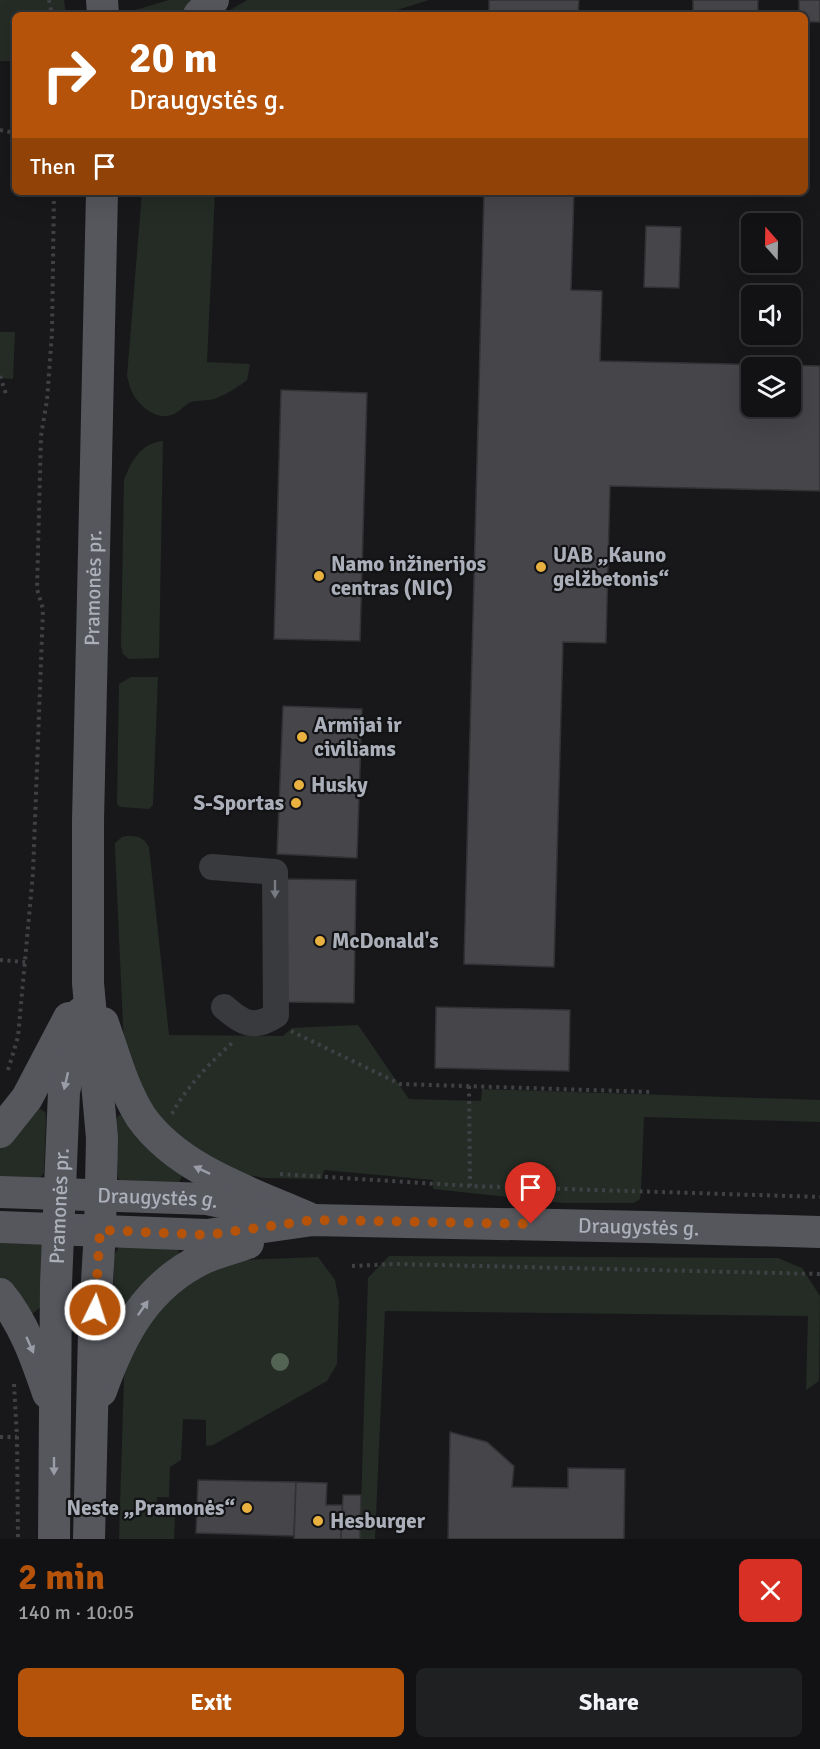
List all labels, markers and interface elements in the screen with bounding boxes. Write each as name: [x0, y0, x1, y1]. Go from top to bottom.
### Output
text: 20 m: [129, 33, 218, 84]
icon: right: [30, 36, 108, 114]
text: Draugystės g.: [129, 84, 285, 117]
icon: arrive: [88, 150, 121, 183]
text: Then: [30, 153, 76, 180]
north arrow: [741, 213, 801, 273]
map controls: [741, 213, 801, 417]
button: sound: [741, 285, 801, 345]
button: layers: [741, 357, 801, 417]
street label: Pramonės pr.: [79, 530, 107, 646]
place label: UAB „Kauno gelžbetonis“: [553, 542, 669, 592]
place label: Namo inžinerijos centras (NIC): [331, 551, 486, 601]
marker: UAB „Kauno gelžbetonis“: [534, 560, 548, 574]
marker: Namo inžinerijos centras (NIC): [312, 569, 326, 583]
place label: Armijai ir civiliams: [314, 712, 402, 762]
marker: Armijai ir civiliams: [295, 730, 309, 744]
place label: Husky: [311, 772, 368, 798]
marker: Husky: [292, 778, 306, 792]
place label: S-Sportas: [193, 790, 284, 816]
marker: S-Sportas: [289, 796, 303, 810]
one-way arrow: [270, 879, 280, 898]
place label: McDonald's: [332, 928, 439, 954]
marker: McDonald's: [313, 934, 327, 948]
one-way arrow: [61, 1072, 70, 1091]
street label: Pramonės pr.: [44, 1147, 75, 1265]
pin: [505, 1162, 556, 1224]
one-way arrow: [194, 1166, 211, 1175]
icon: arrive: [514, 1171, 547, 1204]
street label: Draugystės g.: [97, 1182, 221, 1214]
street label: Draugystės g.: [578, 1213, 700, 1242]
position arrow: [63, 1278, 127, 1342]
one-way arrow: [137, 1300, 149, 1316]
one-way arrow: [25, 1336, 34, 1353]
one-way arrow: [49, 1456, 59, 1475]
place label: Neste „Pramonės“: [67, 1495, 235, 1521]
marker: Neste „Pramonės“: [240, 1501, 254, 1515]
place label: Hesburger: [330, 1508, 426, 1534]
marker: Hesburger: [311, 1514, 325, 1528]
text: 2 min: [18, 1555, 105, 1600]
button: close: [739, 1559, 802, 1622]
text: 140 m · 10:05: [18, 1600, 134, 1625]
button: Exit: [18, 1668, 404, 1737]
button: Share: [416, 1668, 802, 1737]

